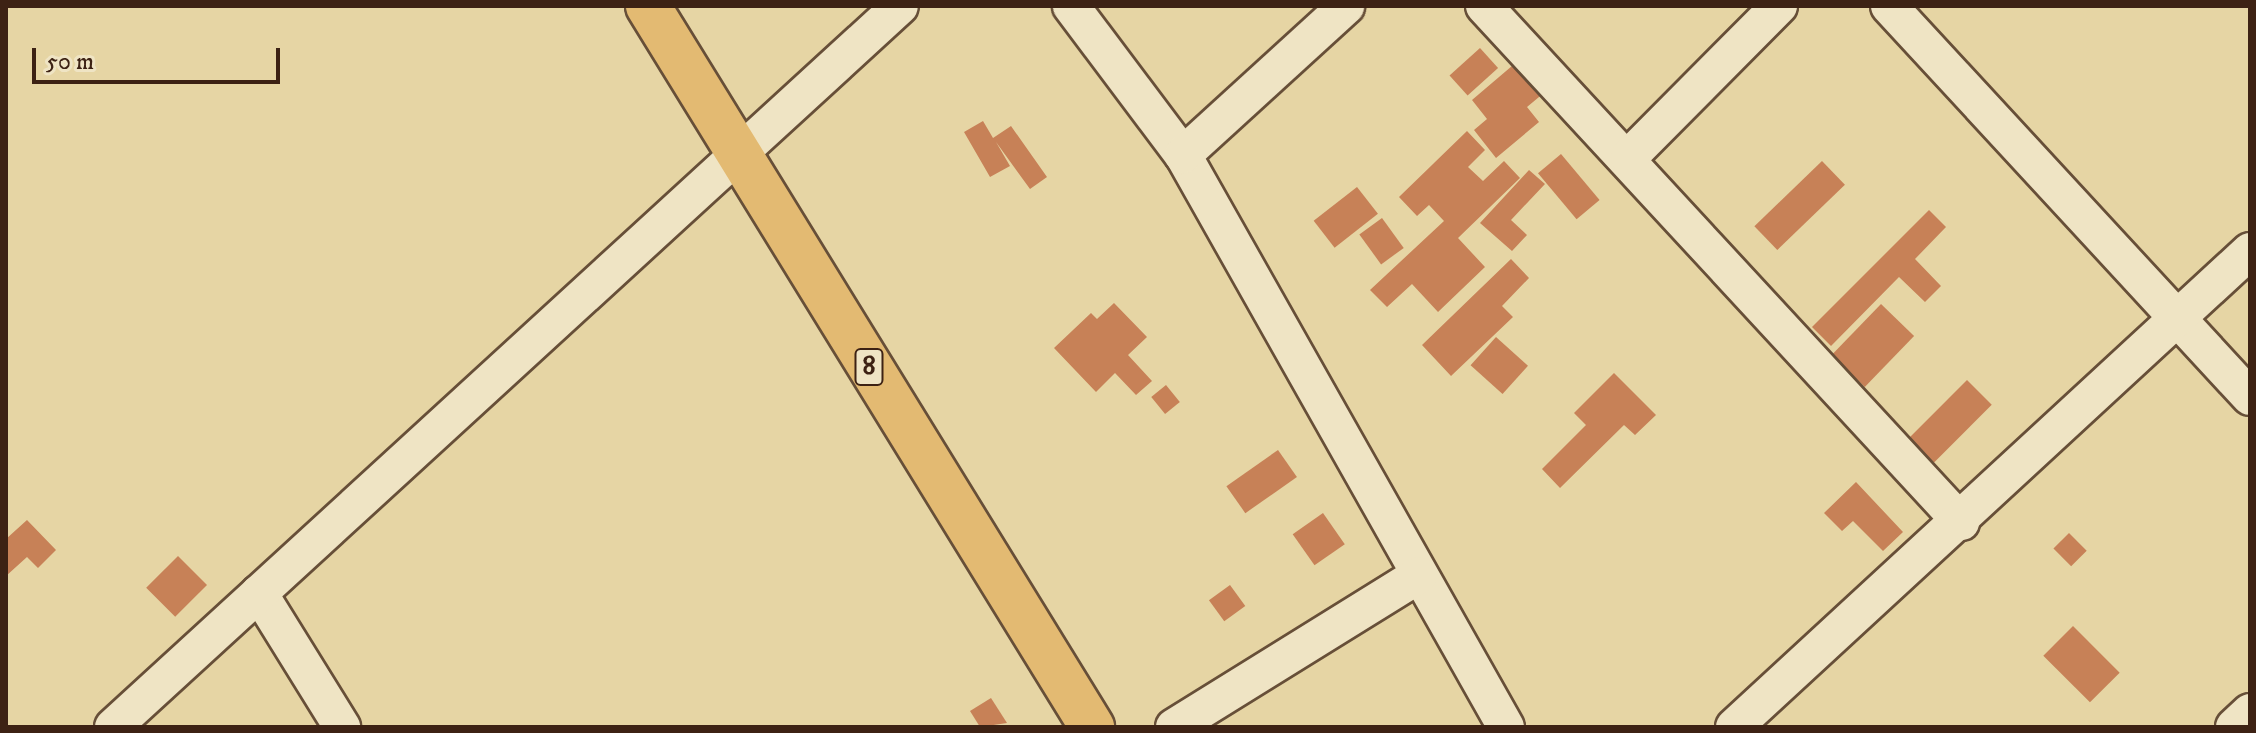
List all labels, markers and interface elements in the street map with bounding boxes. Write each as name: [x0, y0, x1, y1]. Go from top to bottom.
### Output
scale bar: [36, 32, 284, 82]
text: 50 m: [46, 47, 94, 77]
road number: 8: [853, 345, 885, 389]

